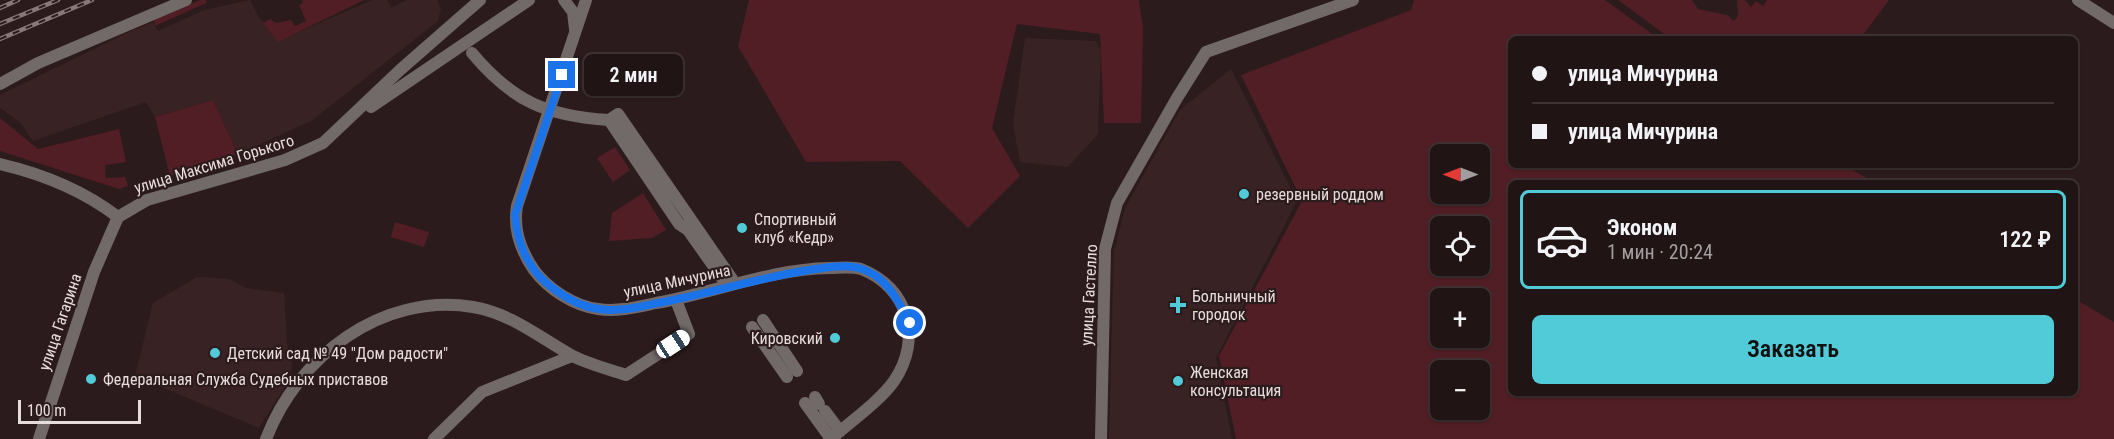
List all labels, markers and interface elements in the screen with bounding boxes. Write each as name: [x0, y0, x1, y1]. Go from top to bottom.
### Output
callout: 2 мин: [583, 54, 682, 96]
route end: [548, 61, 575, 88]
text: улица Мичурина: [1568, 61, 1718, 86]
text: 2 мин: [610, 63, 657, 87]
text: улица Мичурина: [1568, 119, 1718, 144]
street label: улица Максима Горького: [132, 131, 296, 197]
north arrow: [1430, 144, 1490, 204]
map controls: [1430, 144, 1490, 420]
place label: резервный роддом: [1256, 185, 1384, 204]
marker: резервный роддом: [1237, 187, 1251, 201]
place label: Спортивный клуб «Кедр»: [754, 210, 837, 247]
icon: car: [1535, 213, 1589, 267]
text: Эконом: [1607, 215, 1677, 240]
button: locate: [1430, 216, 1490, 276]
marker: Спортивный клуб «Кедр»: [735, 221, 749, 235]
text: 122 ₽: [1999, 227, 2051, 252]
text: 1 мин · 20:24: [1607, 240, 1713, 264]
street label: улица Гастелло: [1077, 244, 1101, 346]
street label: улица Мичурина: [622, 260, 732, 302]
street label: улица Гагарина: [34, 271, 86, 373]
place label: Больничный городок: [1192, 287, 1276, 324]
button: +: [1430, 288, 1490, 348]
marker: Больничный городок: [1169, 296, 1187, 314]
route start: [896, 309, 923, 336]
button: Заказать: [1532, 315, 2054, 384]
car: [653, 327, 693, 361]
place label: Кировский: [751, 329, 823, 348]
marker: Кировский: [828, 331, 842, 345]
place label: Детский сад № 49 "Дом радости": [227, 344, 448, 363]
marker: Детский сад № 49 "Дом радости": [208, 346, 222, 360]
button: −: [1430, 360, 1490, 420]
place label: Женская консультация: [1190, 363, 1281, 400]
place label: Федеральная Служба Судебных приставов: [103, 370, 388, 389]
marker: Федеральная Служба Судебных приставов: [84, 372, 98, 386]
marker: Женская консультация: [1171, 374, 1185, 388]
scale bar: [18, 397, 141, 424]
text: 100 m: [27, 401, 66, 420]

